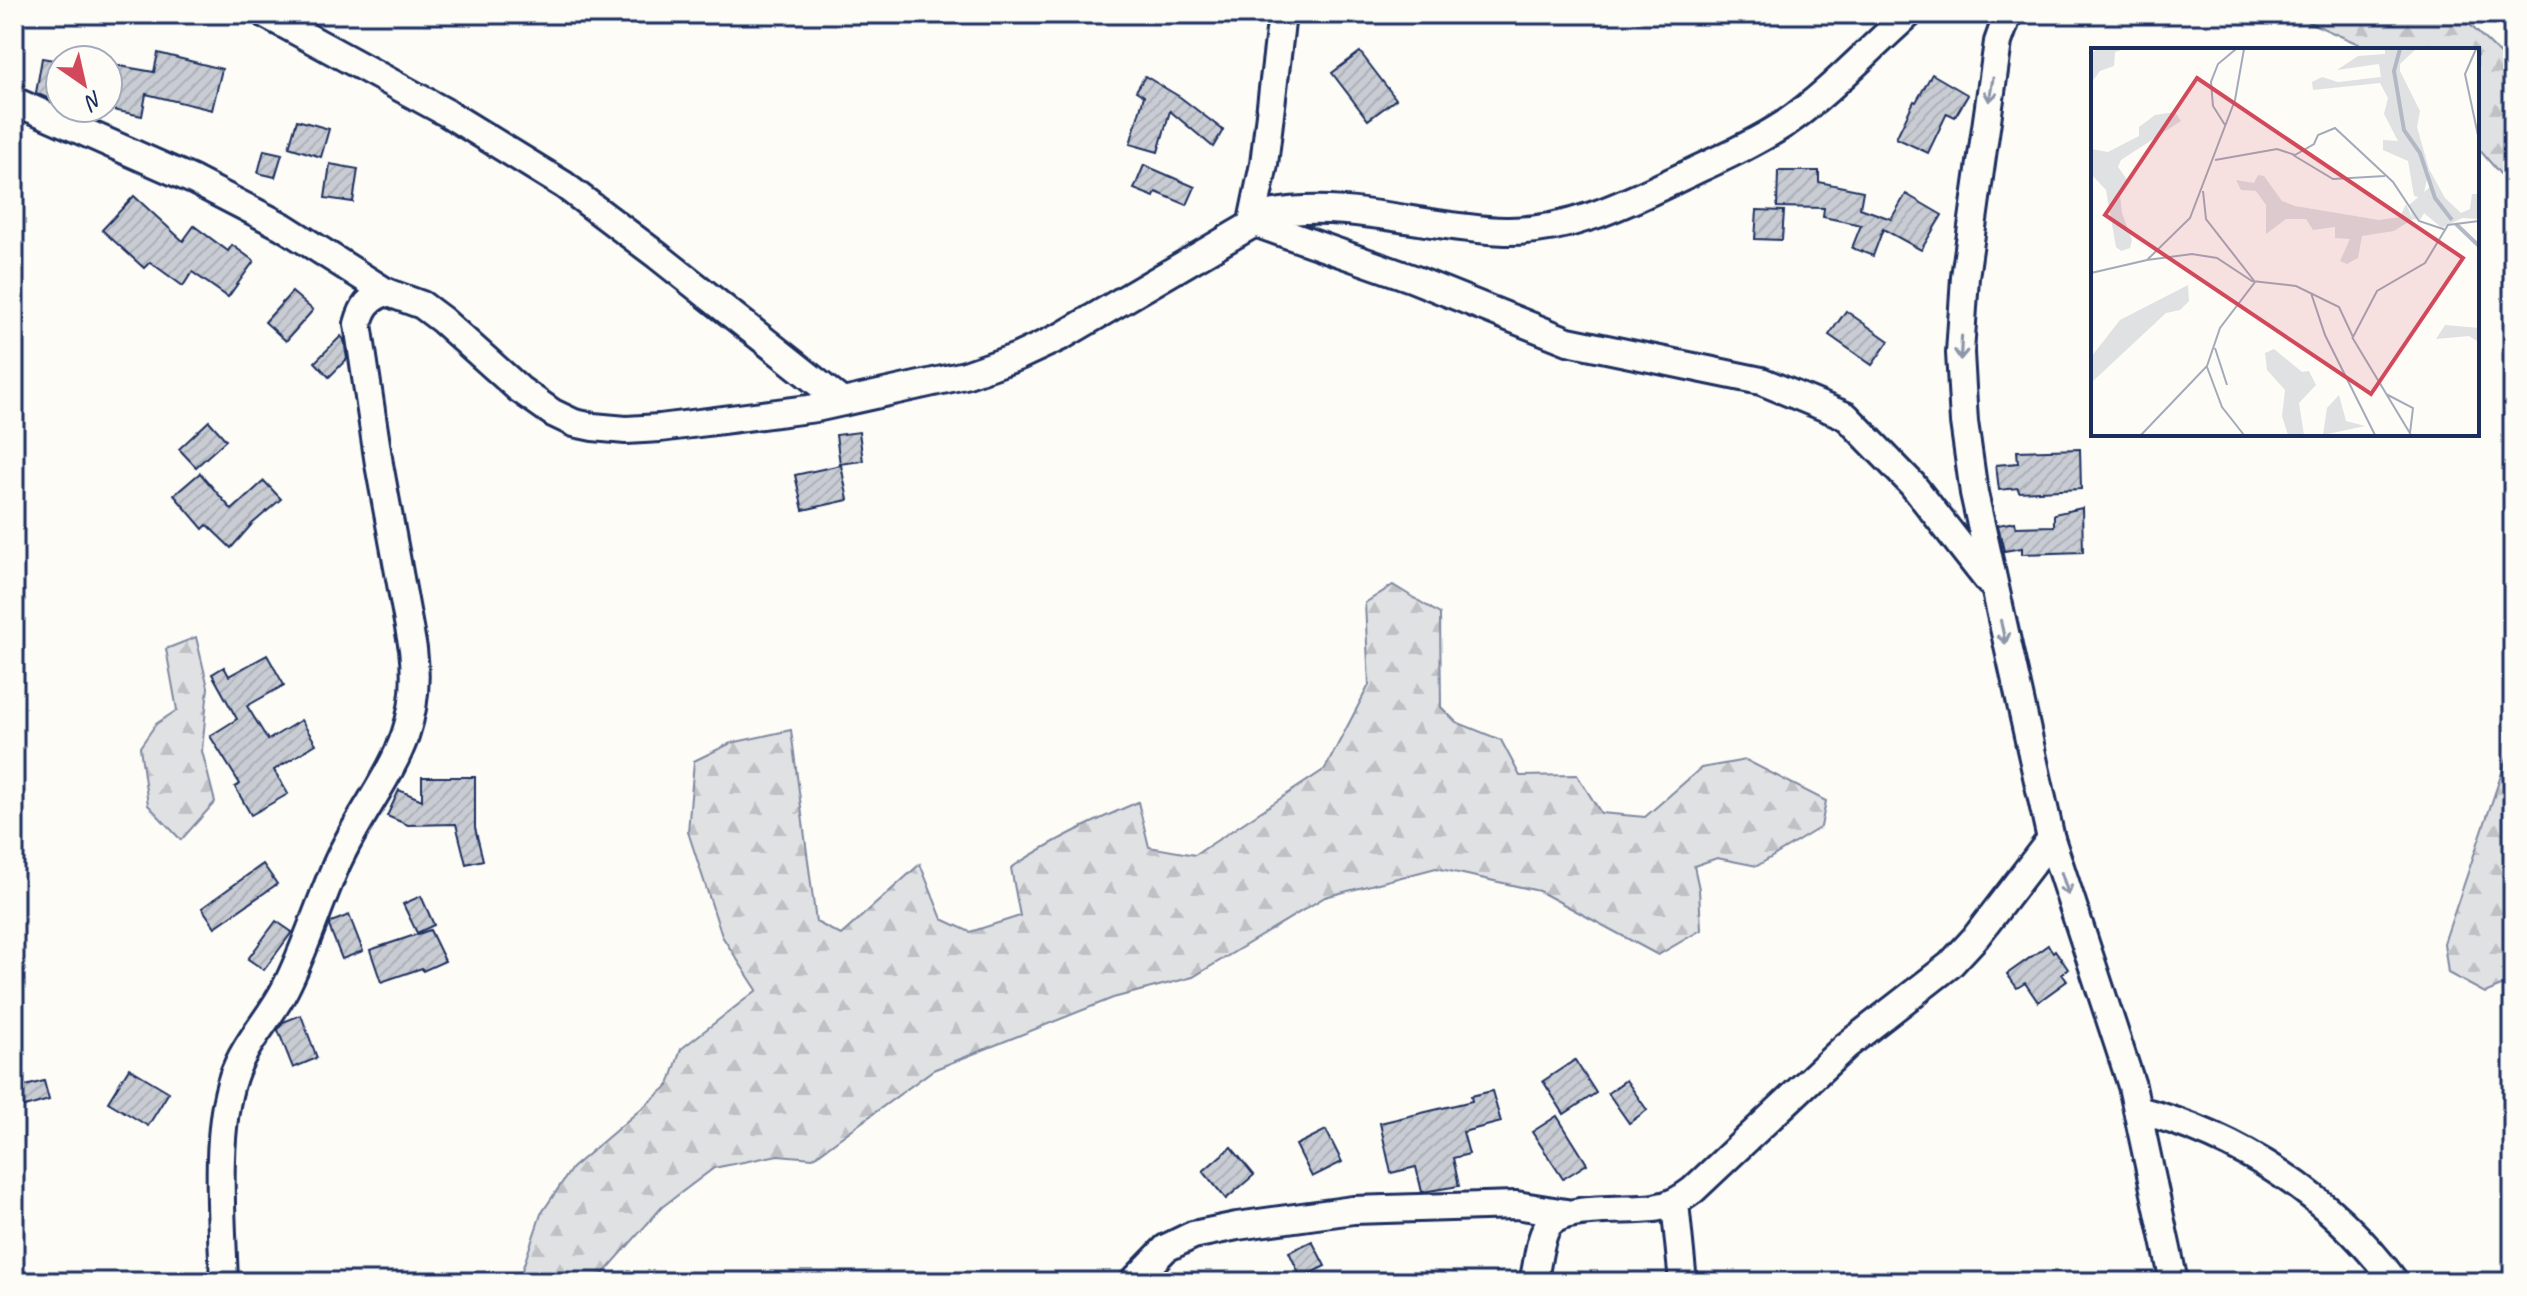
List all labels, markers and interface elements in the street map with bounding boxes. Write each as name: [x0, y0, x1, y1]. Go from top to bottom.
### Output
north arrow: [44, 44, 124, 124]
inset map: [2091, 48, 2479, 436]
one-way arrow: [1983, 76, 1998, 102]
text: N: [78, 84, 108, 117]
one-way arrow: [1954, 334, 1969, 361]
one-way arrow: [1996, 618, 2011, 644]
one-way arrow: [2059, 871, 2074, 896]

